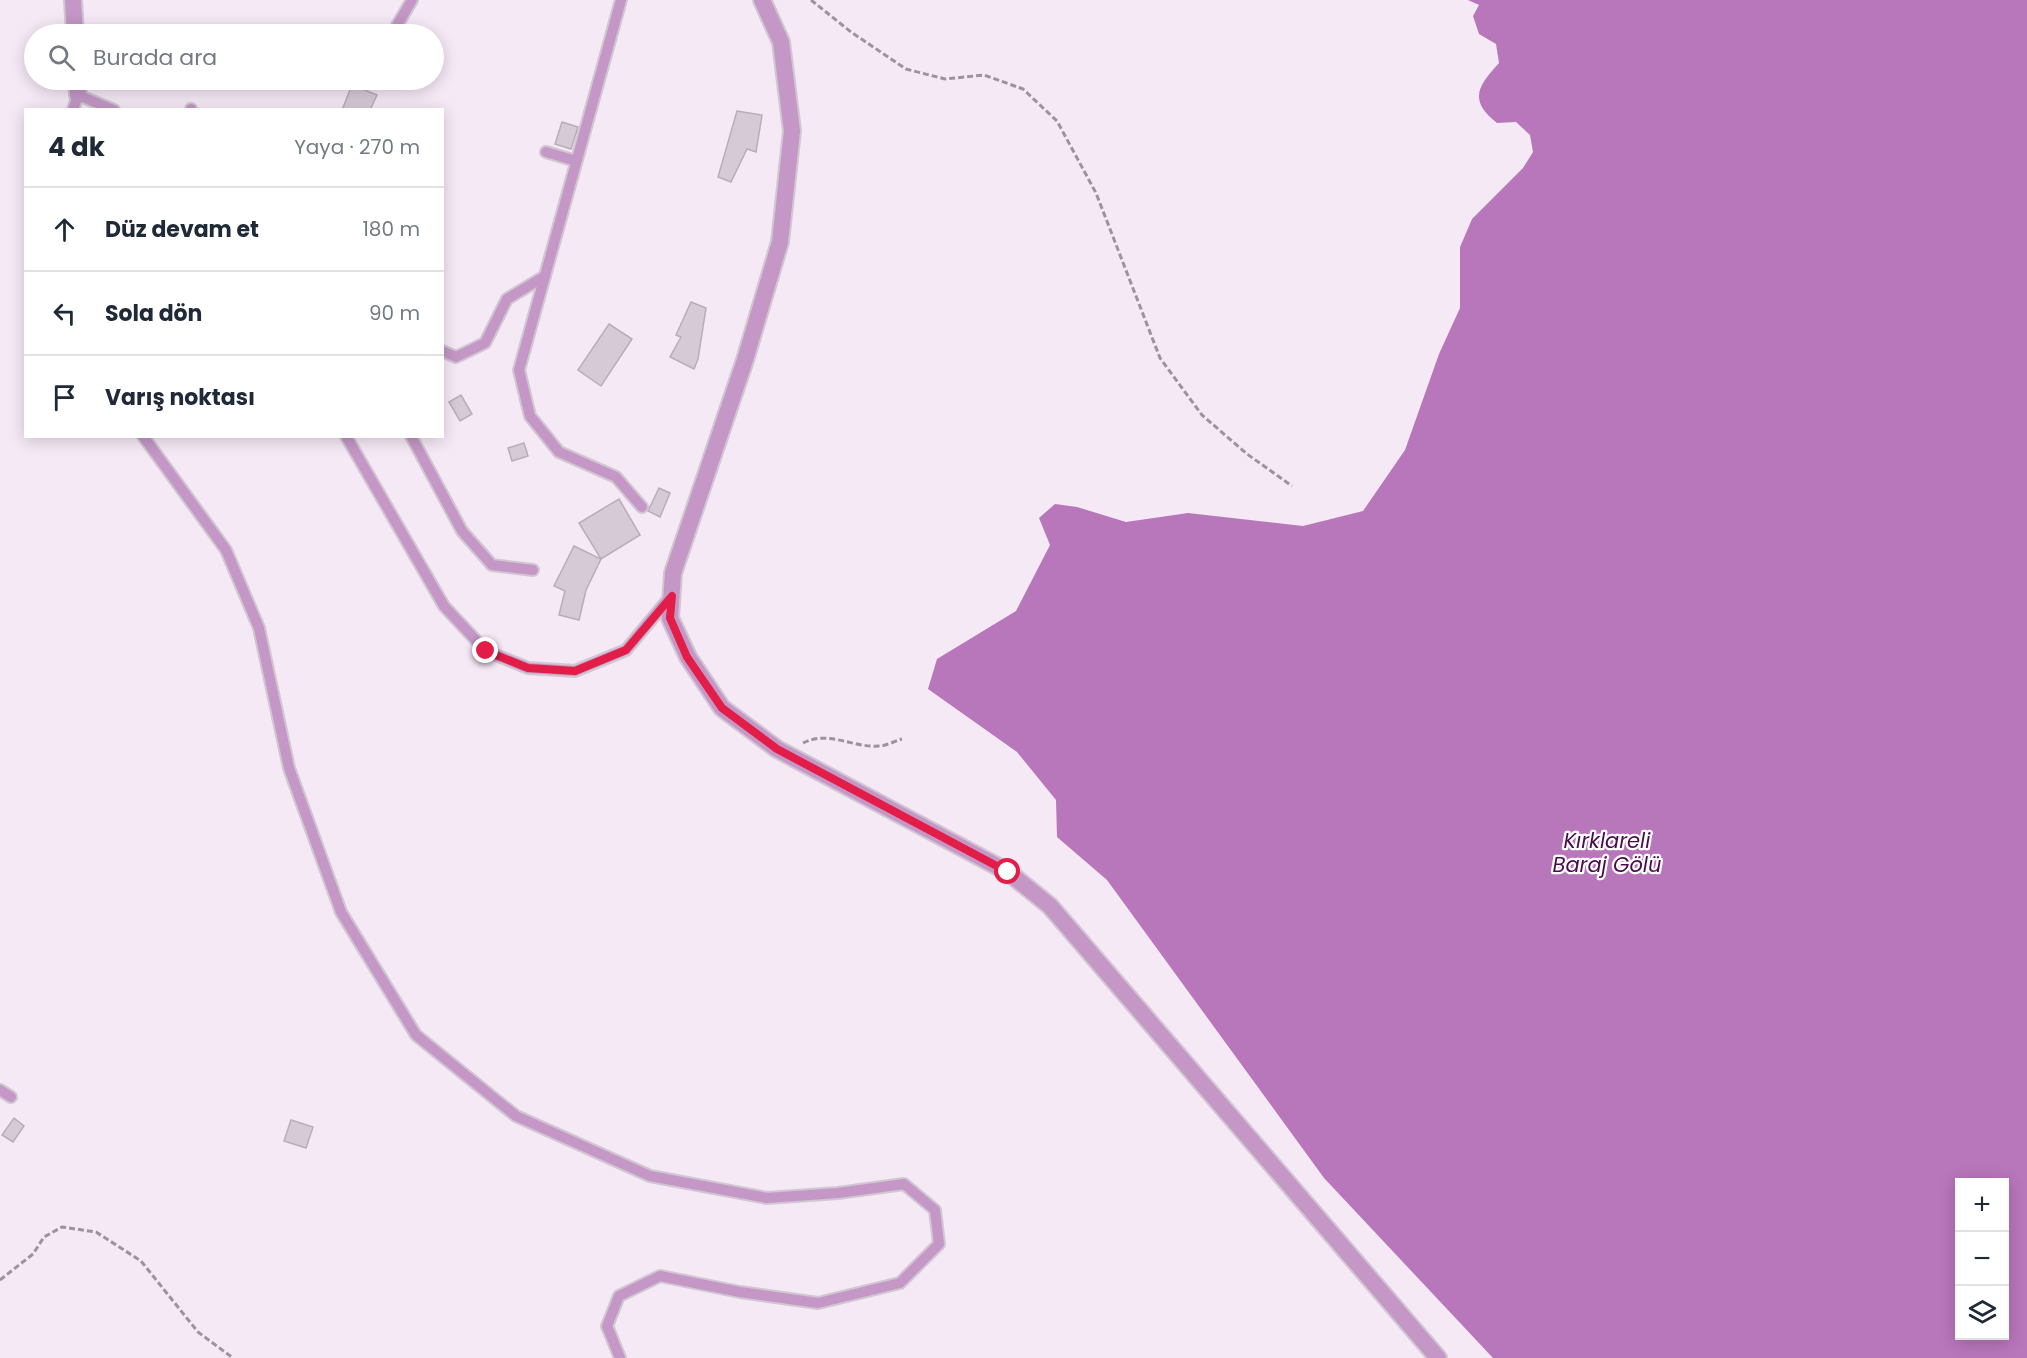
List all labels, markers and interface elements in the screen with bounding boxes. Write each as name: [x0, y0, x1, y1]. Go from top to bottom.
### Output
search box: [24, 24, 444, 90]
icon: search: [45, 41, 78, 74]
text: Burada ara: [93, 42, 217, 73]
text: 4 dk: [48, 129, 105, 165]
text: Yaya · 270 m: [294, 133, 420, 161]
icon: ahead: [48, 213, 81, 246]
text: Düz devam et: [105, 214, 259, 245]
text: 180 m: [362, 215, 420, 243]
icon: left: [48, 297, 81, 330]
text: Sola dön: [105, 298, 202, 329]
text: 90 m: [369, 299, 420, 327]
icon: arrive: [48, 381, 81, 414]
text: Varış noktası: [105, 382, 255, 413]
route end: [472, 637, 498, 663]
water label: Kırklareli Baraj Gölü: [1553, 826, 1661, 879]
route start: [994, 858, 1020, 884]
map controls: [1955, 1178, 2009, 1340]
button: +: [1955, 1178, 2009, 1232]
button: −: [1955, 1232, 2009, 1286]
button: layers: [1955, 1286, 2009, 1340]

